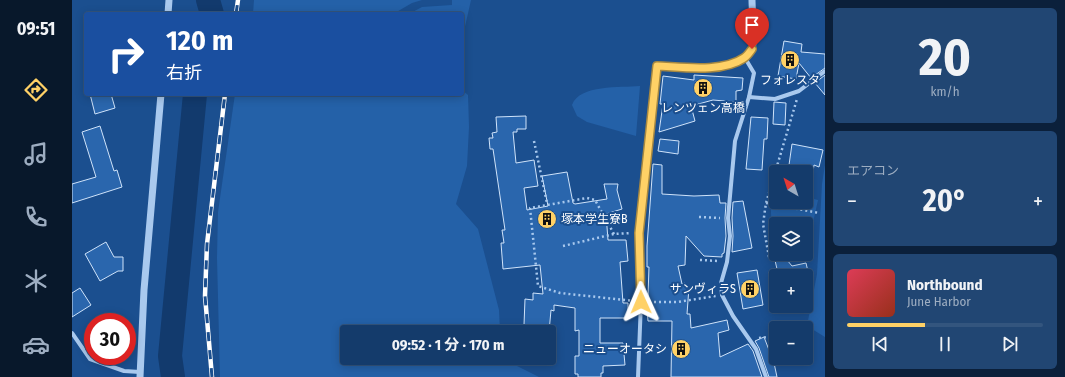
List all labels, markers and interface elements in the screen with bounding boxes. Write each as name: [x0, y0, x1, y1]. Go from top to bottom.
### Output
pin: [735, 8, 769, 49]
icon: arrive: [741, 14, 763, 36]
text: 09:51: [17, 18, 55, 40]
text: 120 m: [166, 24, 233, 57]
text: 20: [919, 26, 971, 89]
icon: right: [100, 28, 152, 80]
building icon: フォレスタ: [779, 49, 801, 71]
text: 右折: [166, 62, 202, 84]
place label: フォレスタ: [760, 73, 820, 87]
icon: directions: [22, 76, 50, 104]
building icon: レンツェン高橋: [692, 77, 714, 99]
text: km/h: [931, 84, 960, 99]
place label: レンツェン高橋: [661, 101, 745, 115]
icon: music: [22, 140, 50, 168]
text: エアコン: [847, 163, 899, 178]
north arrow: [769, 165, 813, 209]
map controls: [769, 165, 813, 365]
text: 20°: [923, 183, 967, 219]
text: −: [847, 188, 857, 215]
text: +: [1033, 188, 1043, 215]
icon: phone: [22, 203, 50, 231]
building icon: 塚本学生寮B: [536, 208, 558, 230]
place label: 塚本学生寮B: [561, 212, 628, 226]
button: layers: [769, 217, 813, 261]
icon: climate: [22, 267, 50, 295]
button: +: [769, 269, 813, 313]
text: Northbound: [907, 276, 983, 294]
building icon: サンヴィラS: [739, 278, 761, 300]
position arrow: [620, 281, 662, 323]
place label: サンヴィラS: [670, 282, 736, 296]
text: June Harbor: [907, 294, 971, 309]
speed limit sign: 30: [84, 313, 136, 365]
button: −: [769, 321, 813, 365]
icon: car: [22, 331, 50, 359]
icon: previous: [869, 333, 891, 355]
icon: pause: [934, 333, 956, 355]
icon: next: [999, 333, 1021, 355]
text: 09:52 · 1 分 · 170 m: [392, 336, 504, 354]
building icon: ニューオータシ: [670, 338, 692, 360]
place label: ニューオータシ: [583, 342, 667, 356]

